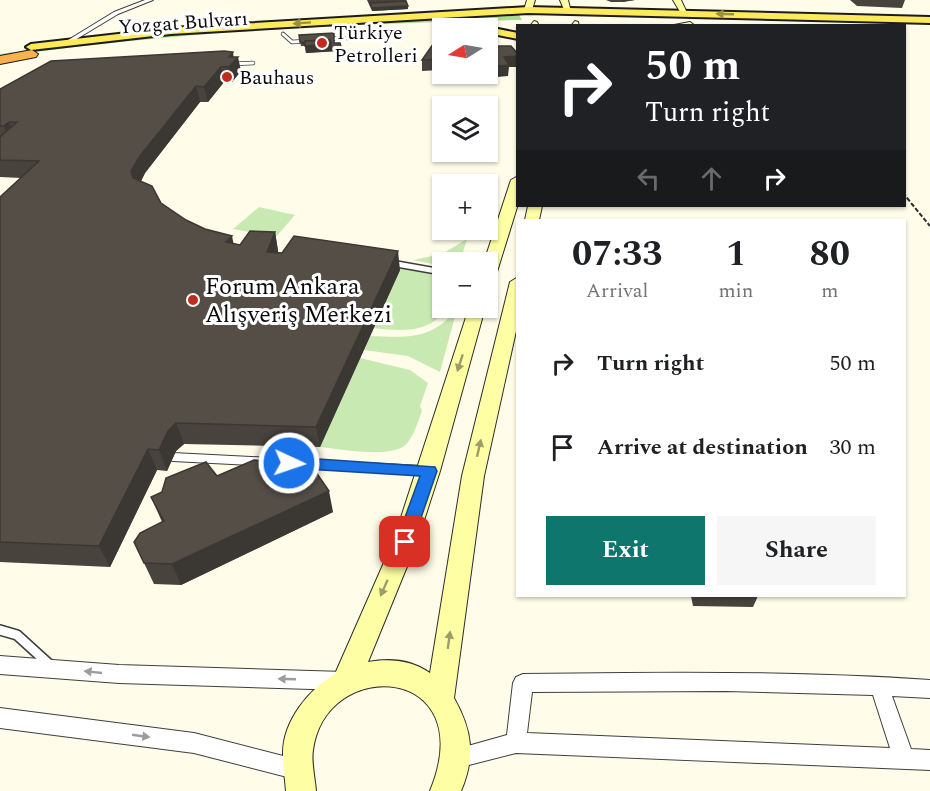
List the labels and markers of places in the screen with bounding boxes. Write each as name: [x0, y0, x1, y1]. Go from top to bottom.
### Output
place label: Türkiye Petrolleri: [334, 18, 418, 71]
marker: Türkiye Petrolleri: [315, 36, 329, 50]
place label: Bauhaus: [239, 63, 314, 93]
marker: Bauhaus: [220, 70, 234, 84]
place label: Forum Ankara Alışveriş Merkezi: [205, 269, 392, 333]
marker: Forum Ankara Alışveriş Merkezi: [186, 293, 200, 307]
pin: [379, 516, 430, 567]

